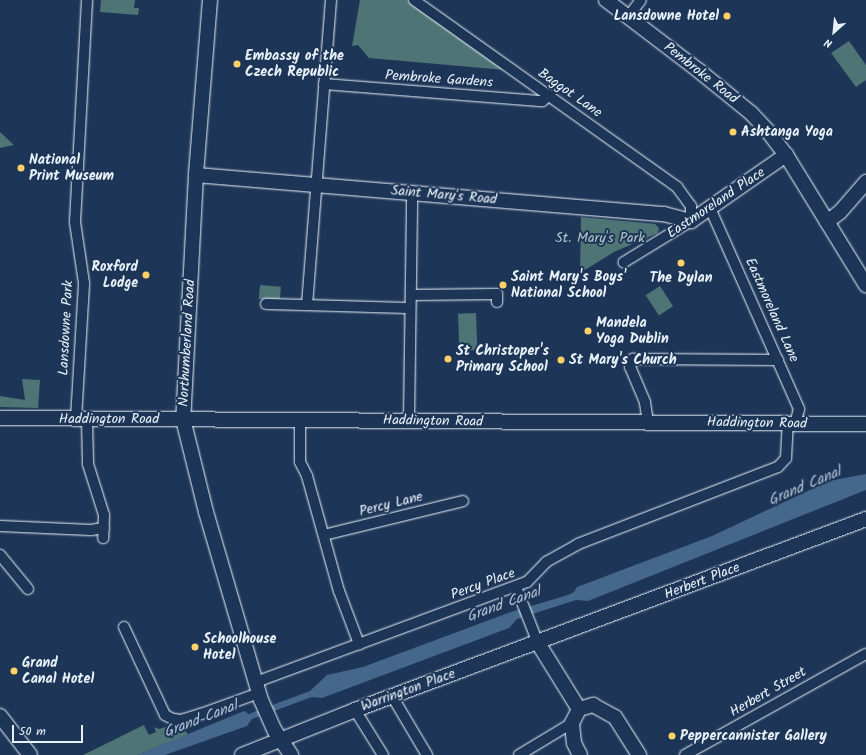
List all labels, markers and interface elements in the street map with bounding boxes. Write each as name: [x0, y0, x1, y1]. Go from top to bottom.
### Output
place label: Lansdowne Hotel: [614, 8, 719, 24]
marker: Lansdowne Hotel: [722, 11, 732, 21]
north arrow: [814, 12, 854, 52]
text: N: [821, 33, 836, 52]
street label: Pembroke Road: [660, 39, 742, 107]
place label: Embassy of the Czech Republic: [245, 48, 344, 80]
marker: Embassy of the Czech Republic: [232, 59, 242, 69]
street label: Baggot Lane: [535, 65, 605, 121]
street label: Pembroke Gardens: [384, 67, 494, 91]
place label: Ashtanga Yoga: [741, 124, 833, 140]
marker: Ashtanga Yoga: [728, 127, 738, 137]
place label: National Print Museum: [29, 152, 114, 184]
marker: National Print Museum: [16, 163, 26, 173]
street label: Eastmoreland Place: [664, 164, 768, 242]
street label: Saint Mary's Road: [390, 182, 498, 208]
park label: St. Mary's Park: [555, 230, 645, 246]
street label: Eastmoreland Lane: [741, 255, 803, 365]
marker: The Dylan: [676, 258, 686, 268]
place label: Roxford Lodge: [91, 259, 138, 292]
place label: Saint Mary's Boys' National School: [511, 269, 626, 302]
marker: Roxford Lodge: [141, 270, 151, 280]
place label: The Dylan: [650, 270, 712, 286]
street label: Northumberland Road: [175, 279, 199, 407]
street label: Lansdowne Park: [55, 280, 77, 376]
marker: Saint Mary's Boys' National School: [498, 280, 508, 290]
place label: Mandela Yoga Dublin: [596, 315, 669, 348]
marker: Mandela Yoga Dublin: [583, 326, 593, 336]
place label: St Christoper's Primary School: [456, 343, 549, 376]
place label: St Mary's Church: [569, 352, 677, 368]
marker: St Christoper's Primary School: [443, 354, 453, 364]
marker: St Mary's Church: [556, 355, 566, 365]
street label: Haddington Road: [59, 411, 159, 427]
street label: Haddington Road: [383, 412, 483, 430]
street label: Haddington Road: [707, 414, 807, 432]
water label: Grand Canal: [766, 464, 844, 510]
street label: Percy Lane: [357, 488, 425, 520]
street label: Herbert Place: [662, 559, 742, 603]
street label: Percy Place: [449, 565, 517, 603]
water label: Grand Canal: [465, 583, 543, 627]
place label: Schoolhouse Hotel: [203, 631, 276, 664]
marker: Schoolhouse Hotel: [190, 642, 200, 652]
place label: Grand Canal Hotel: [22, 655, 94, 688]
street label: Herbert Street: [727, 663, 809, 721]
street label: Warrington Place: [359, 665, 457, 715]
marker: Grand Canal Hotel: [9, 666, 19, 676]
water label: Grand Canal: [162, 698, 240, 742]
scale bar: [14, 717, 85, 743]
text: 50 m: [19, 722, 46, 741]
place label: Peppercannister Gallery: [680, 728, 827, 744]
marker: Peppercannister Gallery: [667, 731, 677, 741]

